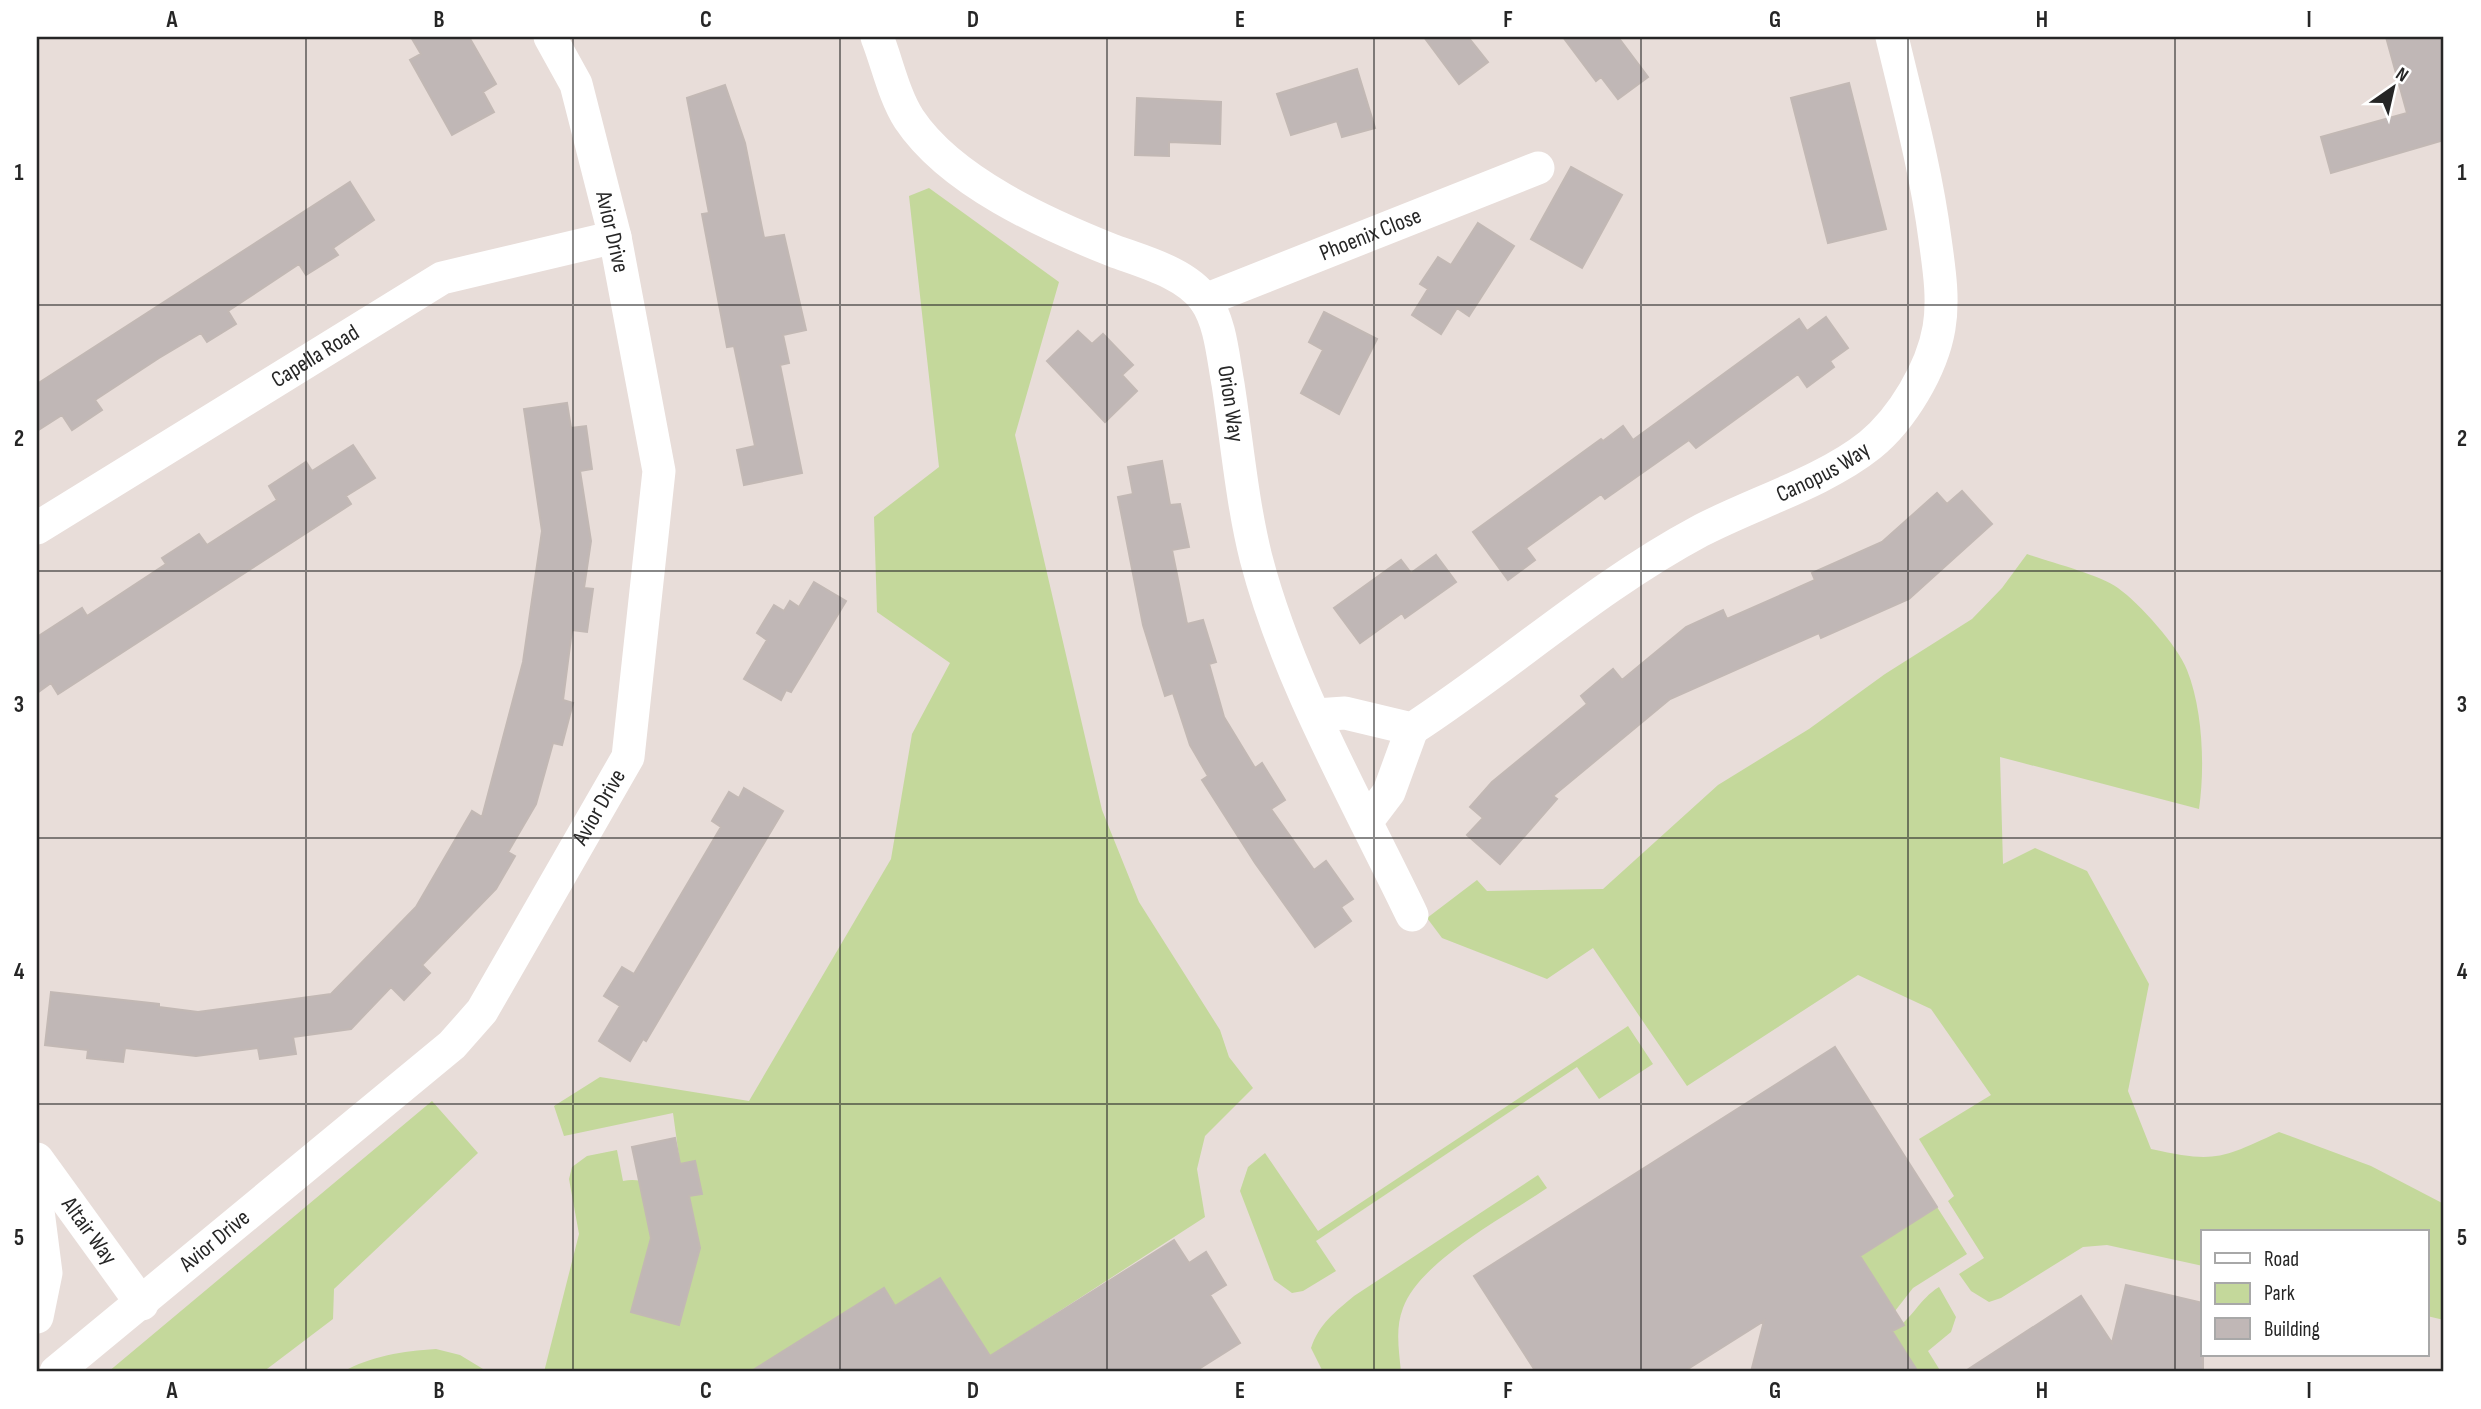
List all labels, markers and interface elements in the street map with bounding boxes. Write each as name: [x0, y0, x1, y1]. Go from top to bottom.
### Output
text: A: [166, 6, 179, 34]
text: B: [434, 6, 445, 34]
text: C: [700, 6, 712, 34]
text: D: [967, 6, 979, 34]
text: E: [1235, 6, 1245, 34]
text: F: [1503, 6, 1513, 34]
text: G: [1769, 6, 1781, 34]
text: H: [2036, 6, 2048, 34]
text: I: [2306, 6, 2312, 34]
north arrow: [2358, 52, 2428, 122]
text: N: [2391, 63, 2412, 88]
text: 1: [14, 159, 24, 187]
text: 1: [2457, 159, 2467, 187]
street label: Avior Drive: [589, 188, 635, 275]
street label: Phoenix Close: [1315, 202, 1426, 267]
street label: Capella Road: [266, 319, 364, 394]
street label: Orion Way: [1211, 364, 1250, 444]
text: 2: [14, 425, 24, 453]
text: 2: [2457, 425, 2467, 453]
street label: Canopus Way: [1772, 436, 1876, 509]
text: 3: [14, 691, 24, 719]
text: 3: [2457, 691, 2467, 719]
street label: Avior Drive: [566, 764, 632, 851]
text: 4: [14, 958, 25, 986]
text: 4: [2457, 958, 2468, 986]
street label: Altair Way: [55, 1191, 123, 1270]
street label: Avior Drive: [173, 1204, 256, 1279]
text: 5: [14, 1224, 24, 1252]
text: 5: [2457, 1224, 2467, 1252]
legend: [2201, 1230, 2428, 1356]
text: Road: [2264, 1247, 2299, 1272]
text: Park: [2264, 1281, 2295, 1306]
text: Building: [2264, 1317, 2320, 1342]
text: A: [166, 1377, 179, 1405]
text: B: [434, 1377, 445, 1405]
text: C: [700, 1377, 712, 1405]
text: D: [967, 1377, 979, 1405]
text: E: [1235, 1377, 1245, 1405]
text: F: [1503, 1377, 1513, 1405]
text: G: [1769, 1377, 1781, 1405]
text: H: [2036, 1377, 2048, 1405]
text: I: [2306, 1377, 2312, 1405]

